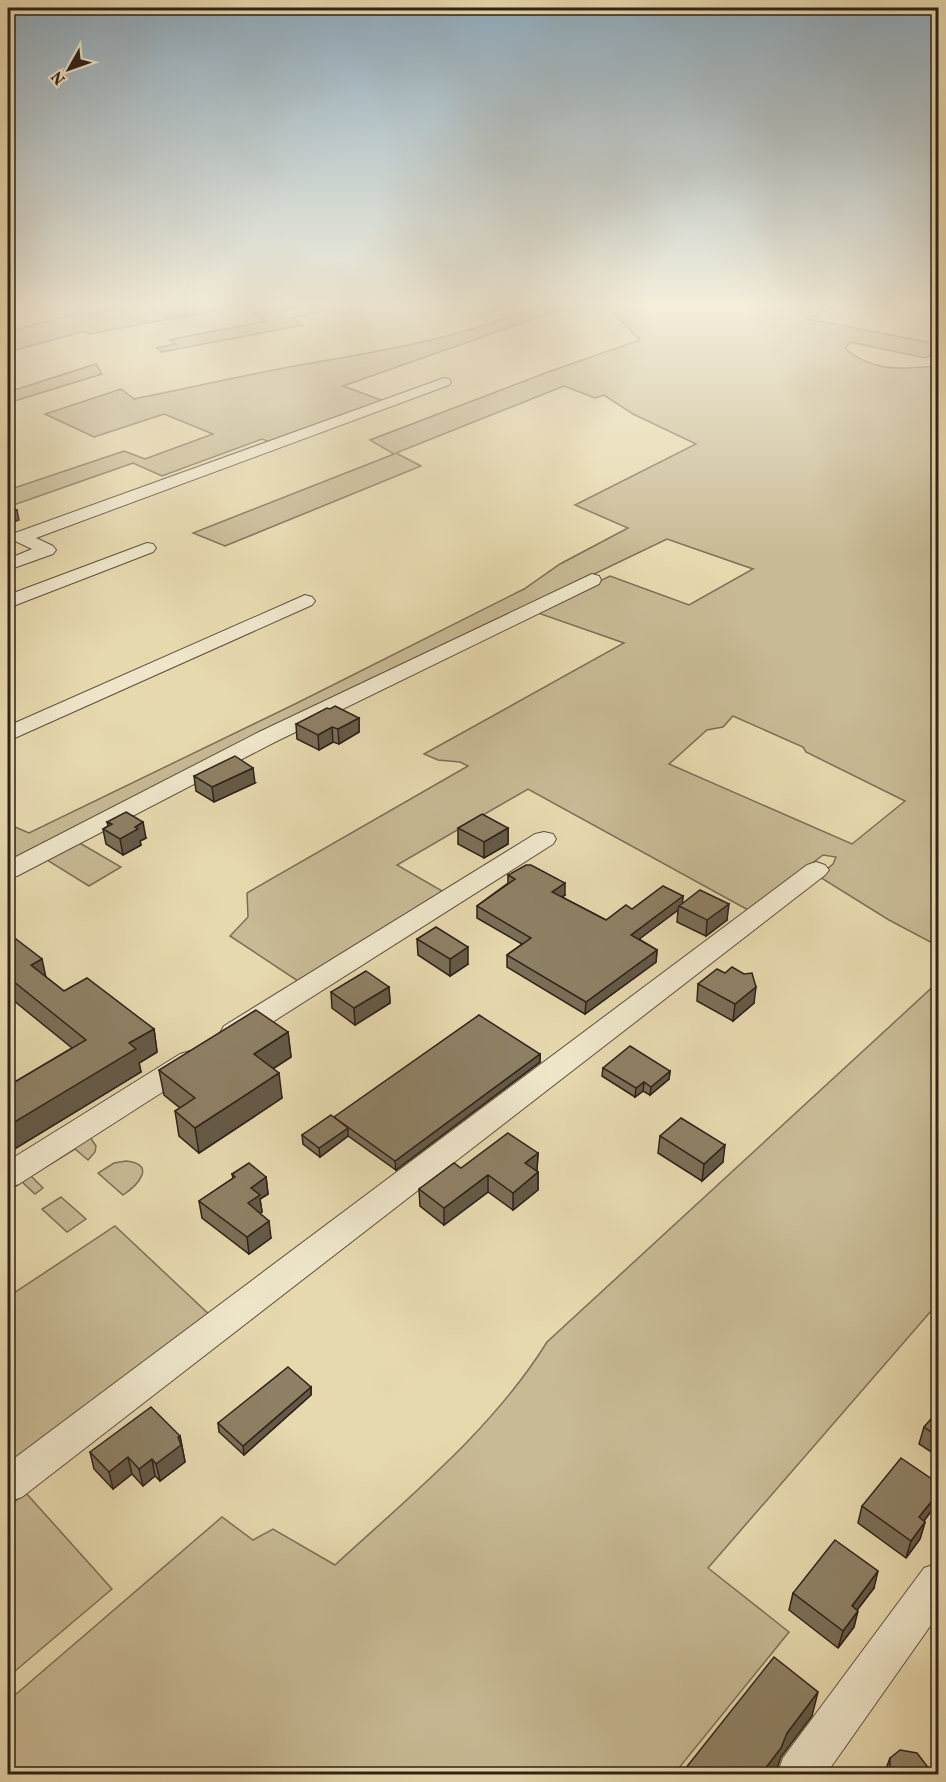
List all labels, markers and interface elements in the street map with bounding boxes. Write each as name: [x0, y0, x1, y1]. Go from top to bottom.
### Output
north arrow: [39, 39, 99, 99]
text: N: [47, 66, 71, 89]

